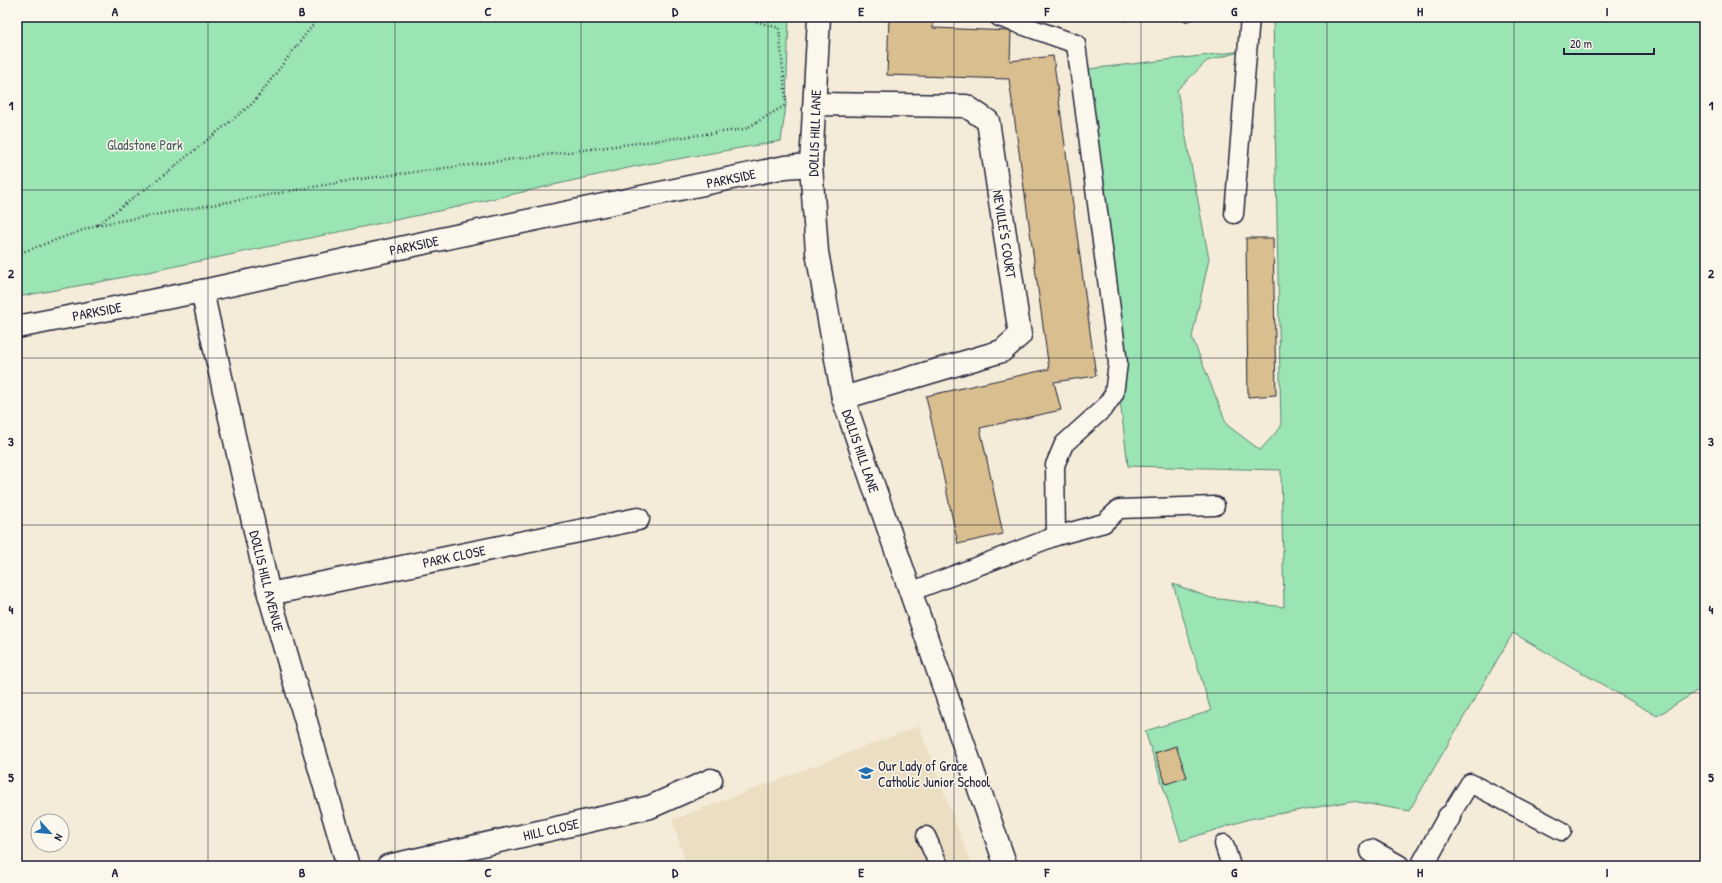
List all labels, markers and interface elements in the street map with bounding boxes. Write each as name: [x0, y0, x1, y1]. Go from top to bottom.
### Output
text: A: [112, 2, 119, 20]
text: B: [299, 2, 306, 20]
text: C: [484, 2, 492, 20]
text: D: [672, 2, 679, 20]
text: E: [858, 2, 864, 20]
text: F: [1044, 2, 1051, 20]
text: G: [1231, 2, 1238, 20]
text: H: [1417, 2, 1423, 20]
text: I: [1605, 2, 1609, 20]
scale bar: [1564, 30, 1654, 56]
text: 20 m: [1570, 35, 1592, 52]
street label: DOLLIS HILL LANE: [803, 89, 825, 177]
text: 1: [9, 96, 14, 114]
text: 1: [1709, 96, 1714, 114]
park label: Gladstone Park: [107, 135, 183, 154]
street label: PARKSIDE: [705, 164, 757, 192]
street label: NEVILLE'S COURT: [989, 188, 1021, 280]
street label: PARKSIDE: [388, 231, 440, 259]
text: 2: [8, 264, 15, 282]
text: 2: [1708, 264, 1715, 282]
street label: PARKSIDE: [71, 297, 123, 325]
street label: DOLLIS HILL LANE: [838, 407, 884, 495]
text: 3: [8, 432, 14, 450]
text: 3: [1708, 432, 1714, 450]
street label: DOLLIS HILL AVENUE: [245, 528, 289, 634]
street label: PARK CLOSE: [421, 540, 487, 572]
text: 4: [9, 600, 14, 618]
text: 4: [1709, 600, 1714, 618]
place label: Our Lady of Grace Catholic Junior School: [878, 756, 991, 791]
school or university icon: Our Lady of Grace Catholic Junior School: [857, 764, 875, 782]
text: 5: [8, 768, 14, 786]
text: 5: [1708, 768, 1714, 786]
north arrow: [30, 813, 70, 853]
street label: HILL CLOSE: [521, 813, 581, 845]
text: N: [51, 832, 66, 843]
text: A: [112, 863, 119, 881]
text: B: [299, 863, 306, 881]
text: C: [484, 863, 492, 881]
text: D: [672, 863, 679, 881]
text: E: [858, 863, 864, 881]
text: F: [1044, 863, 1051, 881]
text: G: [1231, 863, 1238, 881]
text: H: [1417, 863, 1423, 881]
text: I: [1605, 863, 1609, 881]

